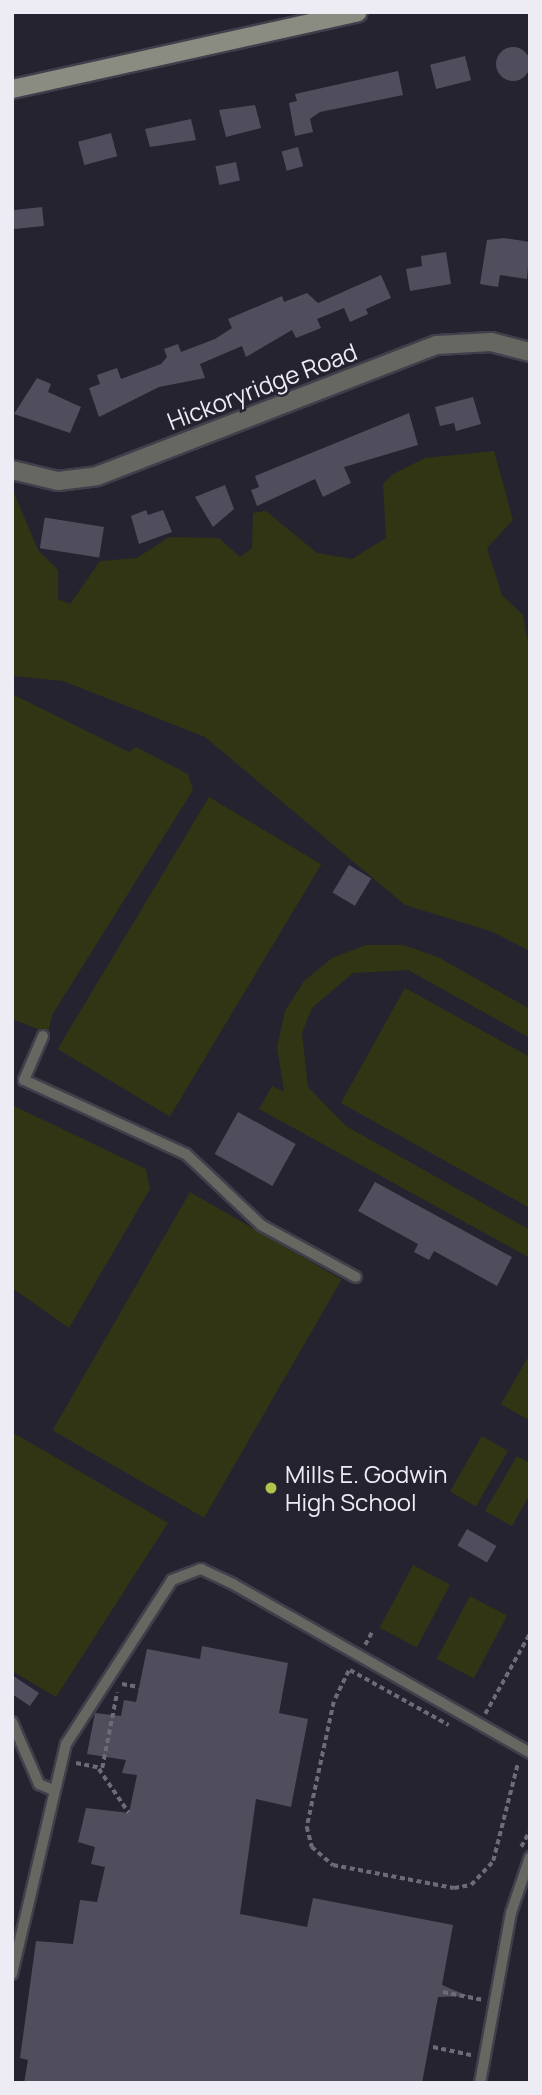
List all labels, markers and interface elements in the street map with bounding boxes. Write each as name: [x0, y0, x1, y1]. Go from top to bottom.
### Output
street label: Hickoryridge Road: [163, 337, 361, 435]
place label: Mills E. Godwin High School: [285, 1460, 448, 1516]
marker: Mills E. Godwin High School: [263, 1480, 279, 1496]

